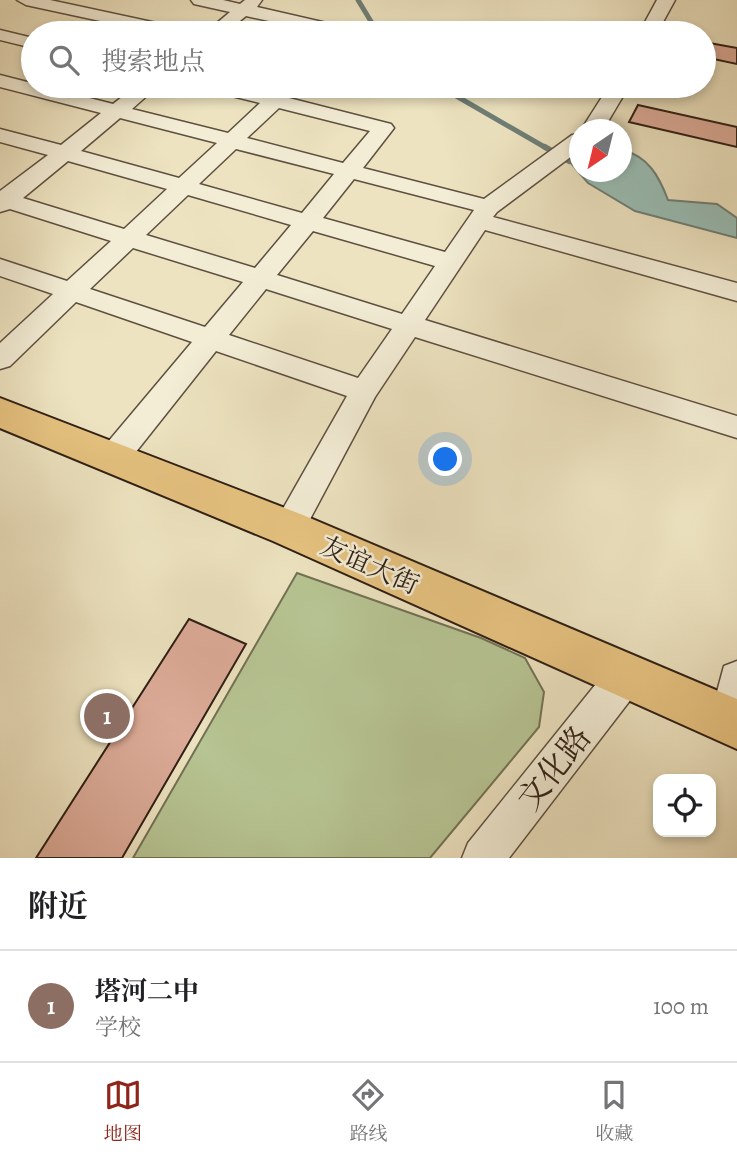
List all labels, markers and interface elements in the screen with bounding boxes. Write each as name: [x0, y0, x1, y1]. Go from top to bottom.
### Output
search box: [21, 21, 716, 98]
icon: search: [45, 41, 83, 79]
text: 搜索地点: [101, 44, 205, 79]
north arrow: [569, 119, 632, 182]
your location: [428, 442, 462, 476]
street label: 友谊大街: [315, 528, 424, 603]
pin: 1: [84, 690, 130, 742]
street label: 文化路: [507, 717, 601, 819]
map controls: [653, 774, 716, 837]
button: locate: [653, 774, 716, 837]
text: 附近: [28, 886, 88, 926]
text: 塔河二中: [95, 974, 199, 1009]
text: 1: [47, 991, 55, 1022]
text: 100 m: [653, 991, 709, 1022]
text: 学校: [95, 1012, 141, 1043]
tab: 地图: [104, 1076, 142, 1147]
tab: 路线: [349, 1076, 387, 1147]
tab: 收藏: [595, 1076, 633, 1147]

